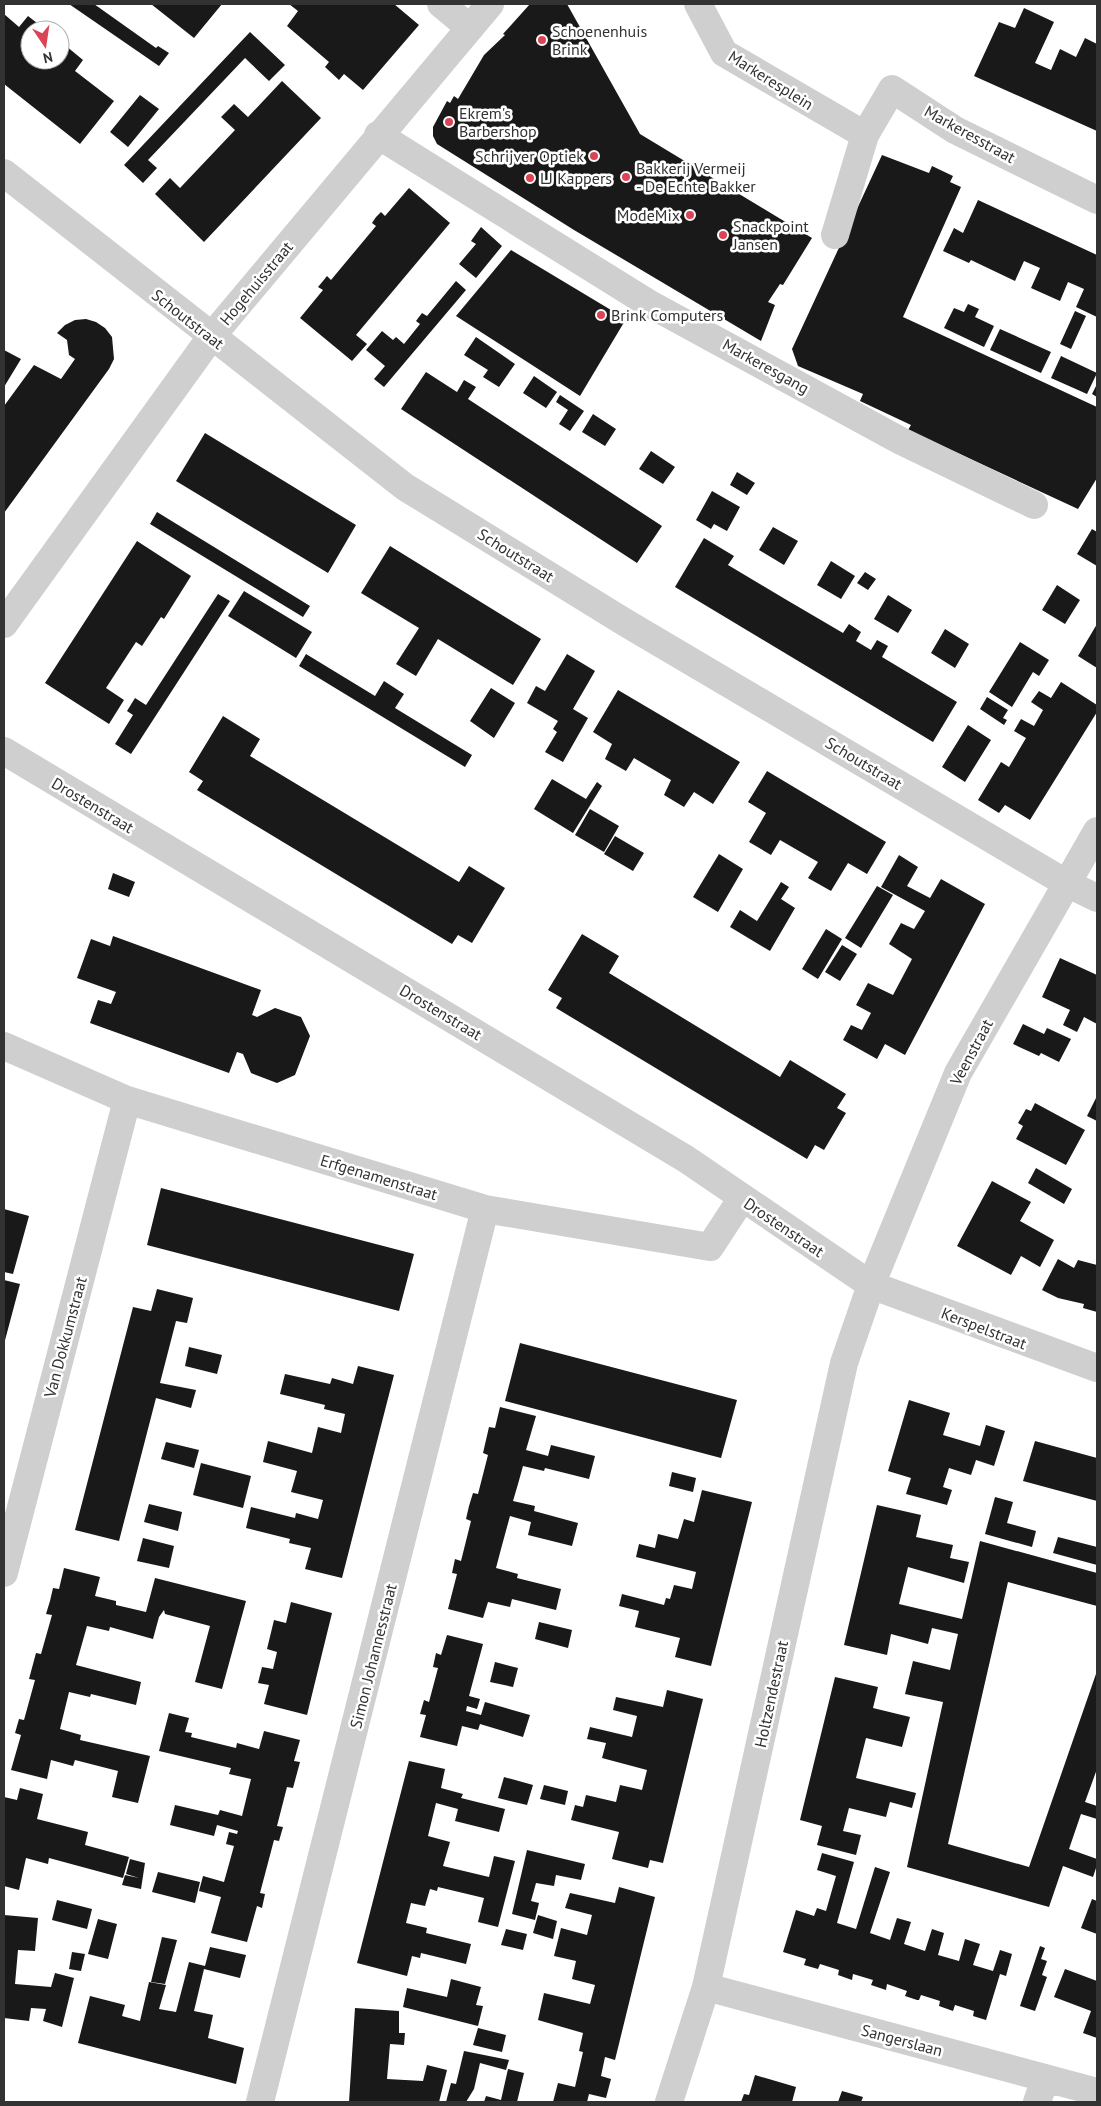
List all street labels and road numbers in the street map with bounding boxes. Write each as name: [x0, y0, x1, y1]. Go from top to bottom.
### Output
street label: Markeresplein: [725, 46, 817, 114]
street label: Markeresstraat: [921, 101, 1019, 167]
street label: Hogehuisstraat: [215, 237, 297, 329]
street label: Schoutstraat: [148, 285, 228, 354]
street label: Markeresgang: [719, 334, 813, 398]
street label: Schoutstraat: [474, 524, 558, 587]
street label: Schoutstraat: [822, 732, 906, 794]
street label: Drostenstraat: [48, 773, 138, 838]
street label: Drostenstraat: [396, 980, 486, 1045]
street label: Veenstraat: [945, 1015, 997, 1089]
street label: Erfgenamenstraat: [318, 1150, 440, 1204]
street label: Drostenstraat: [740, 1193, 828, 1261]
street label: Van Dokkumstraat: [39, 1274, 91, 1401]
street label: Kerspelstraat: [939, 1303, 1030, 1354]
street label: Simon Johannesstraat: [345, 1581, 401, 1730]
street label: Holtzendestraat: [750, 1638, 792, 1749]
street label: Sangerslaan: [859, 2020, 945, 2060]

